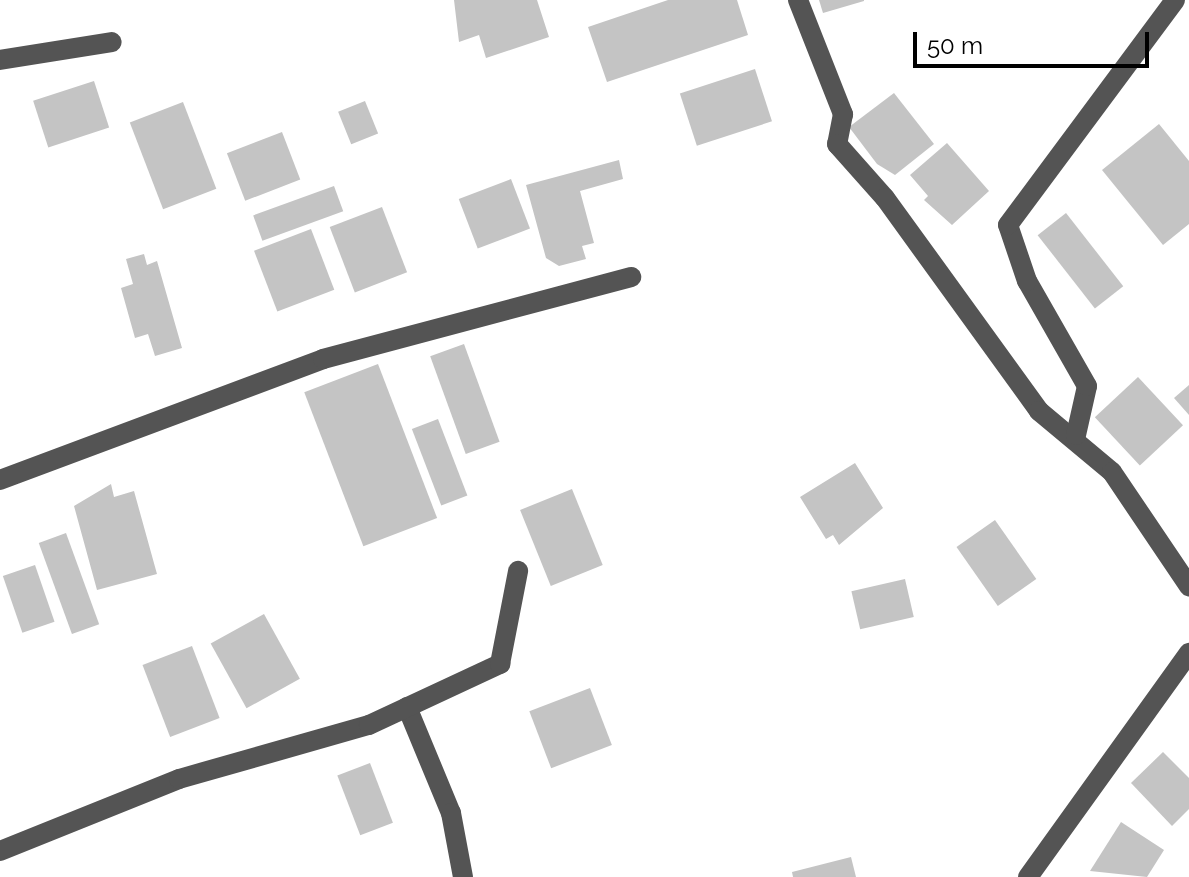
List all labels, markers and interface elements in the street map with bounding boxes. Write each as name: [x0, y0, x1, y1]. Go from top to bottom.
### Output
scale bar: [917, 16, 1153, 66]
text: 50 m: [927, 31, 983, 60]

